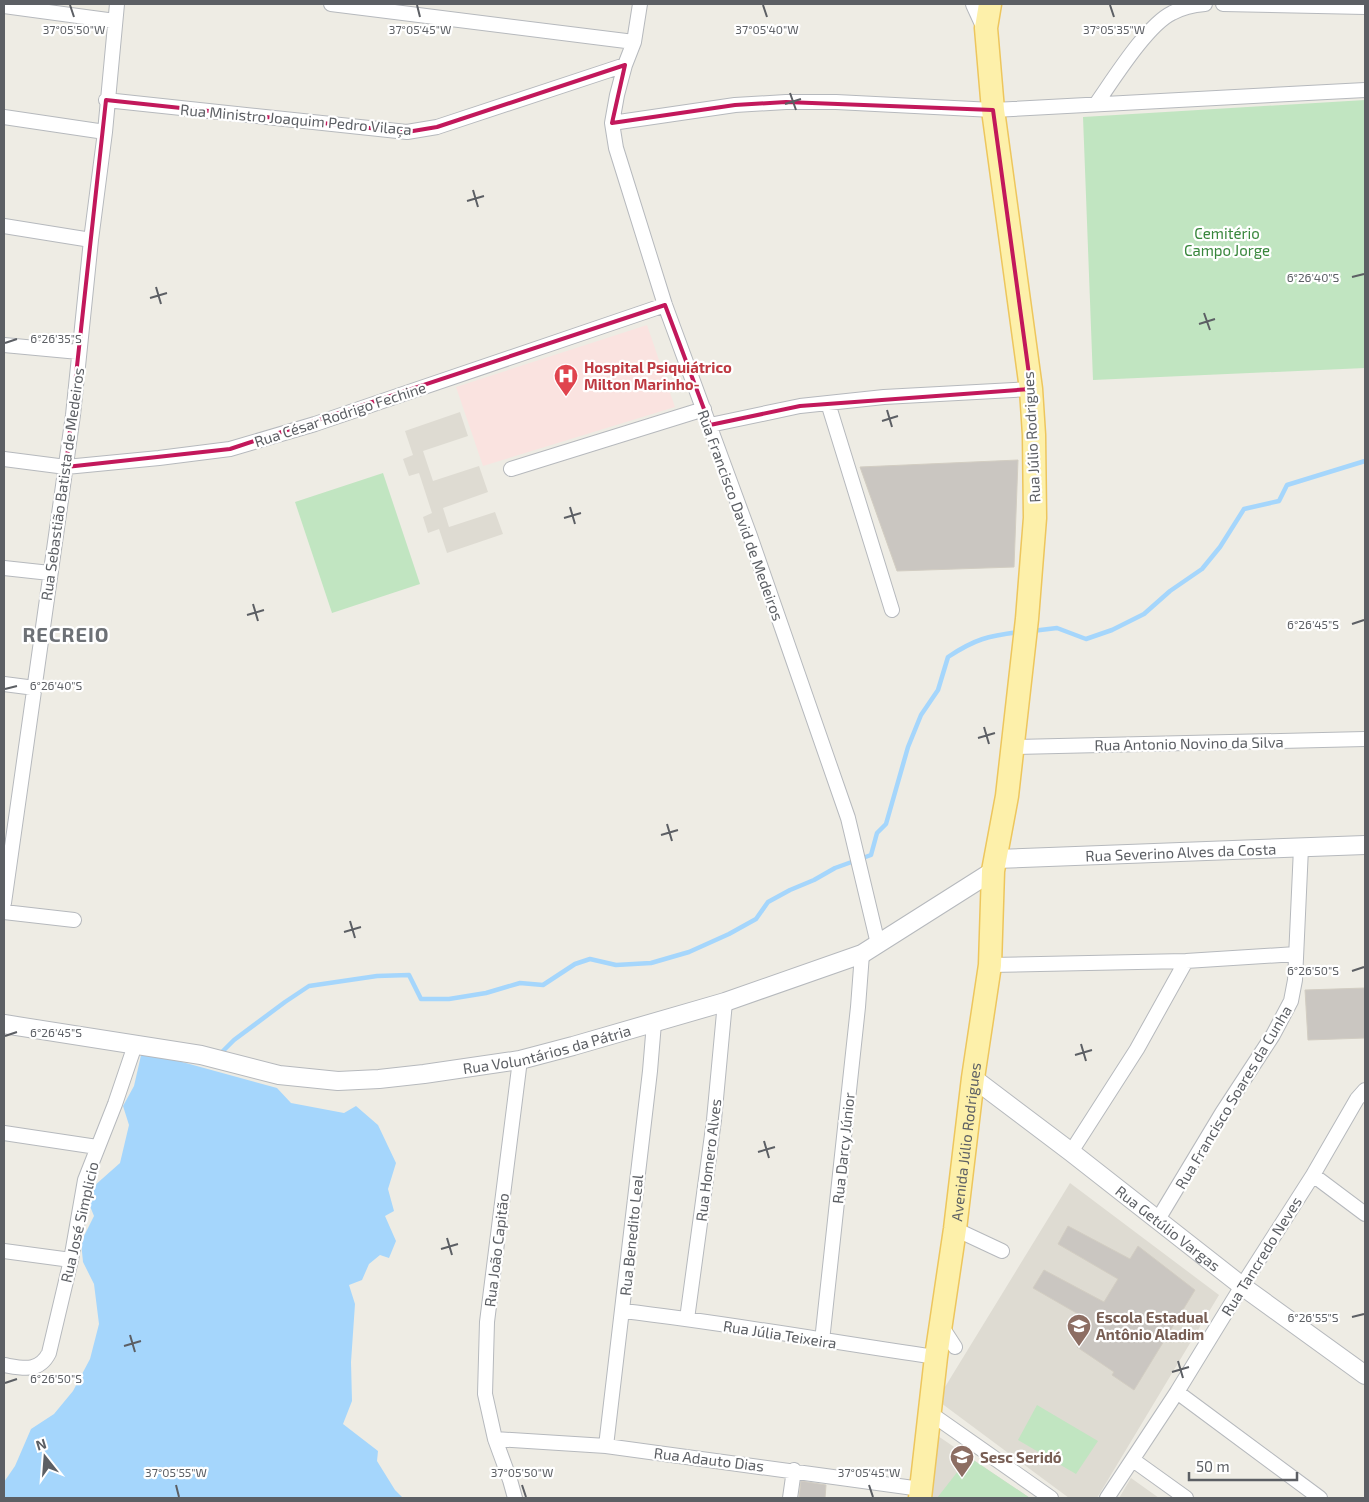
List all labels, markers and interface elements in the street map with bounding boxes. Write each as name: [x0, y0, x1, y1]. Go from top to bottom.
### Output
text: 37°05'50"W: [43, 22, 105, 36]
text: 37°05'45"W: [389, 22, 451, 36]
text: 37°05'40"W: [735, 22, 799, 36]
text: 37°05'35"W: [1083, 22, 1145, 36]
street label: Rua Ministro Joaquim Pedro Vilaça: [179, 100, 413, 139]
park label: Cemitério Campo Jorge: [1184, 224, 1270, 259]
text: 6°26'40"S: [1287, 270, 1340, 284]
text: 6°26'35"S: [30, 331, 82, 345]
place label: Hospital Psiquiátrico Milton Marinho-: [584, 358, 732, 393]
hospital icon: Hospital Psiquiátrico Milton Marinho-: [553, 363, 579, 397]
street label: Rua Sebastião Batista de Medeiros: [37, 366, 87, 602]
street label: Rua Júlio Rodrigues: [1019, 371, 1043, 503]
street label: Rua César Rodrigo Fechine: [252, 378, 428, 450]
street label: Rua Francisco David de Medeiros: [694, 407, 788, 623]
text: 6°26'45"S: [1287, 617, 1339, 631]
district label: RECREIO: [22, 622, 110, 646]
text: 6°26'40"S: [30, 678, 83, 692]
street label: Rua Antonio Novino da Silva: [1094, 732, 1284, 754]
street label: Rua Severino Alves da Costa: [1085, 839, 1277, 865]
text: 6°26'50"S: [1287, 963, 1339, 977]
street label: Rua Francisco Soares da Cunha: [1171, 1002, 1295, 1192]
street label: Rua Voluntários da Pátria: [462, 1021, 633, 1077]
text: 6°26'45"S: [30, 1025, 82, 1039]
street label: Avenida Júlio Rodrigues: [947, 1061, 984, 1222]
street label: Rua Darcy Júnior: [828, 1091, 858, 1205]
street label: Rua Homero Alves: [692, 1098, 724, 1222]
street label: Rua José Simplicio: [56, 1160, 102, 1284]
street label: Rua Benedito Leal: [616, 1173, 646, 1297]
street label: Rua Getúlio Vargas: [1112, 1181, 1224, 1275]
street label: Rua João Capitão: [480, 1192, 512, 1308]
street label: Rua Tancredo Neves: [1217, 1193, 1305, 1319]
place label: Escola Estadual Antônio Aladim: [1096, 1308, 1208, 1343]
text: 6°26'55"S: [1287, 1310, 1339, 1324]
school or university icon: Escola Estadual Antônio Aladim: [1066, 1313, 1092, 1347]
street label: Rua Júlia Teixeira: [722, 1316, 838, 1352]
text: 6°26'50"S: [30, 1371, 82, 1385]
north arrow: [20, 1432, 70, 1482]
text: N: [34, 1434, 48, 1454]
street label: Rua Adauto Dias: [653, 1443, 765, 1475]
school or university icon: Sesc Seridó: [949, 1444, 975, 1478]
place label: Sesc Seridó: [980, 1448, 1062, 1466]
scale bar: [1189, 1450, 1296, 1482]
text: 50 m: [1196, 1457, 1230, 1475]
text: 37°05'55"W: [145, 1465, 207, 1479]
text: 37°05'50"W: [491, 1465, 553, 1479]
text: 37°05'45"W: [838, 1465, 900, 1479]

